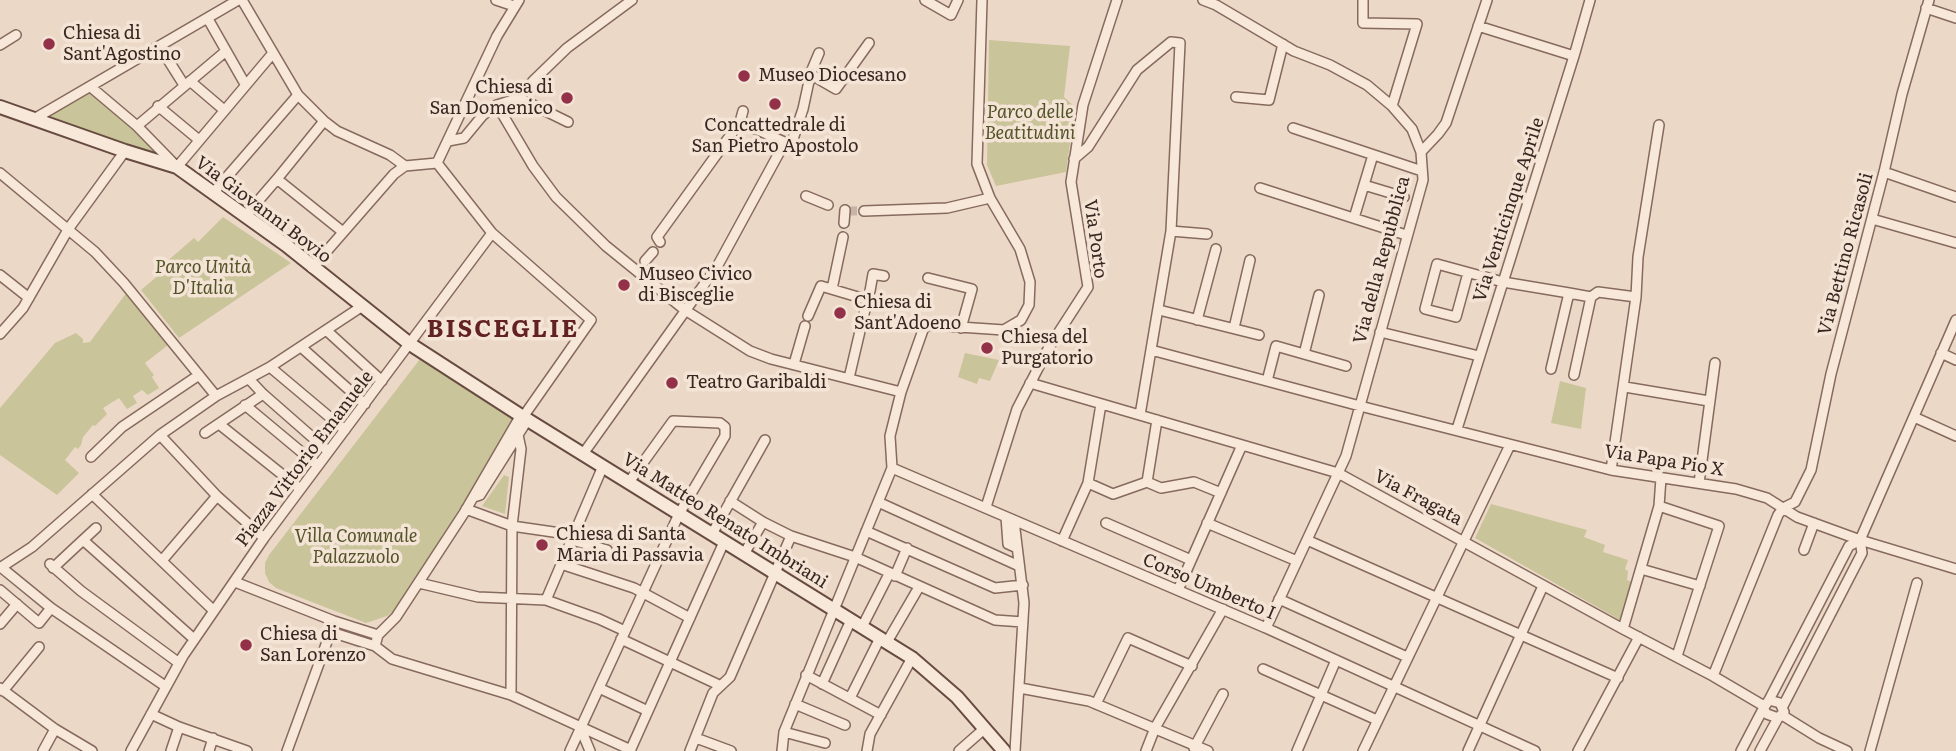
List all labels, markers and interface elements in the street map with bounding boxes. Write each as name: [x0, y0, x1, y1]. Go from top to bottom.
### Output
place label: Chiesa di Sant'Agostino: [63, 23, 181, 66]
marker: Chiesa di Sant'Agostino: [41, 36, 57, 52]
place label: Museo Diocesano: [758, 65, 906, 87]
marker: Museo Diocesano: [736, 68, 752, 84]
place label: Chiesa di San Domenico: [429, 77, 553, 119]
marker: Chiesa di San Domenico: [559, 90, 575, 106]
marker: Concattedrale di San Pietro Apostolo: [767, 96, 783, 112]
park label: Parco delle Beatitudini: [985, 102, 1075, 144]
place label: Concattedrale di San Pietro Apostolo: [692, 115, 858, 158]
street label: Via Venticinque Aprile: [1469, 115, 1549, 305]
street label: Via Giovanni Bovio: [191, 152, 335, 268]
street label: Via Bettino Ricasoli: [1814, 170, 1878, 338]
street label: Via della Repubblica: [1349, 174, 1415, 346]
street label: Via Porto: [1079, 198, 1111, 280]
park label: Parco Unità D'Italia: [155, 257, 251, 300]
place label: Museo Civico di Bisceglie: [638, 264, 752, 306]
marker: Museo Civico di Bisceglie: [616, 277, 632, 293]
place label: Chiesa di Sant'Adoeno: [854, 292, 961, 334]
marker: Chiesa di Sant'Adoeno: [832, 305, 848, 321]
district label: BISCEGLIE: [428, 316, 578, 344]
place label: Chiesa del Purgatorio: [1001, 327, 1093, 370]
marker: Chiesa del Purgatorio: [979, 340, 995, 356]
street label: Piazza Vittorio Emanuele: [232, 367, 378, 551]
place label: Teatro Garibaldi: [686, 372, 827, 394]
marker: Teatro Garibaldi: [664, 375, 680, 391]
street label: Via Papa Pio X: [1603, 441, 1725, 481]
street label: Via Matteo Renato Imbriani: [618, 449, 832, 593]
street label: Via Fragata: [1370, 466, 1466, 530]
place label: Chiesa di Santa Maria di Passavia: [556, 524, 704, 566]
park label: Villa Comunale Palazzuolo: [295, 526, 417, 568]
marker: Chiesa di Santa Maria di Passavia: [534, 537, 550, 553]
street label: Corso Umberto I: [1139, 549, 1279, 625]
place label: Chiesa di San Lorenzo: [260, 624, 366, 666]
marker: Chiesa di San Lorenzo: [238, 637, 254, 653]

